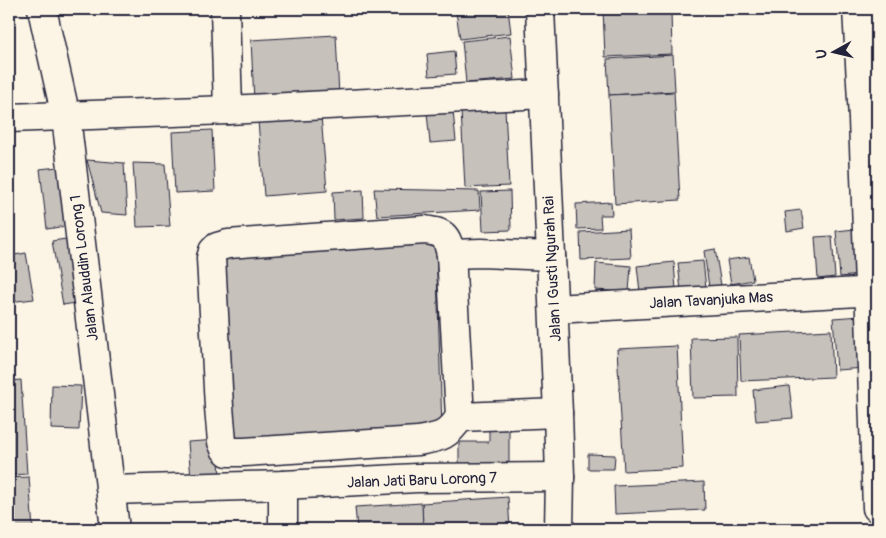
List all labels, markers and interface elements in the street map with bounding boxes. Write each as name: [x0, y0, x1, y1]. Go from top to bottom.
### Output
north arrow: [808, 28, 858, 78]
text: U: [813, 48, 831, 60]
street label: Jalan Alauddin Lorong 1: [66, 194, 103, 342]
street label: Jalan I Gusti Ngurah Rai: [539, 195, 566, 342]
street label: Jalan Tavanjuka Mas: [649, 288, 774, 313]
street label: Jalan Jati Baru Lorong 7: [347, 468, 497, 493]

